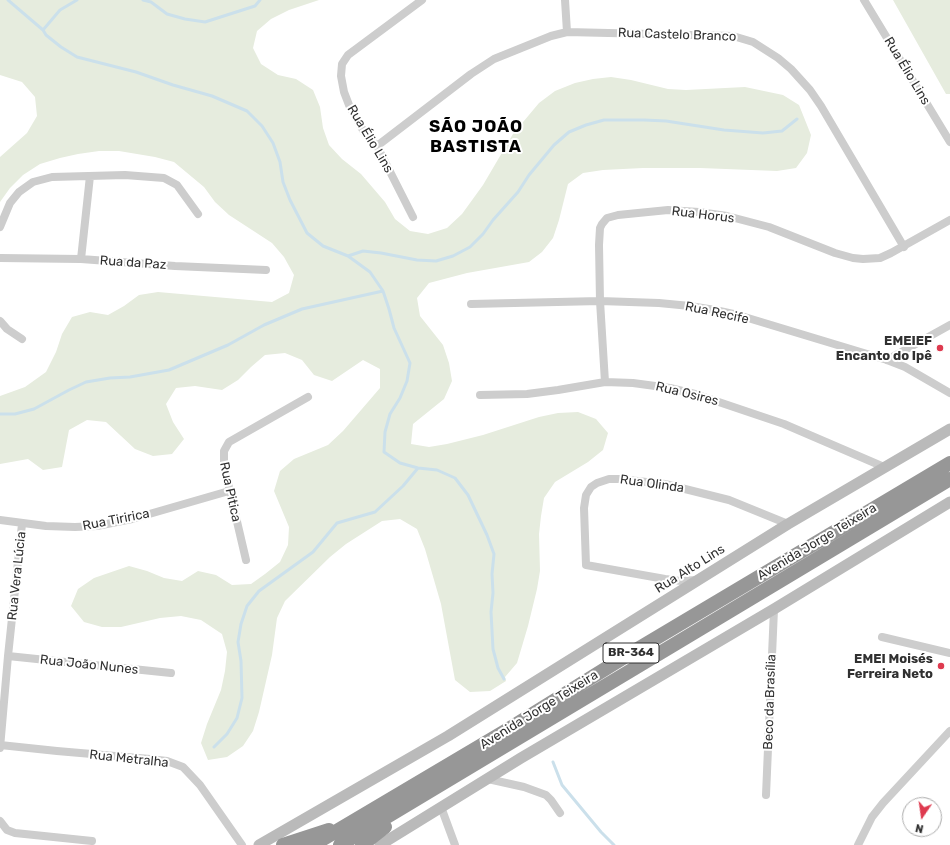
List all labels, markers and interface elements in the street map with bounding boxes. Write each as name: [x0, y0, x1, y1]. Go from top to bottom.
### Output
street label: Rua Castelo Branco: [617, 25, 737, 45]
street label: Rua Élio Lins: [881, 34, 933, 108]
street label: Rua Élio Lins: [344, 102, 396, 176]
district label: SÃO JOÃO BASTISTA: [429, 117, 523, 157]
street label: Rua Horus: [671, 203, 735, 227]
street label: Rua da Paz: [99, 253, 167, 273]
street label: Rua Recife: [684, 299, 750, 327]
place label: EMEIEF Encanto do Ipê: [836, 333, 932, 364]
marker: EMEIEF Encanto do Ipê: [935, 343, 945, 353]
street label: Rua Osires: [654, 379, 720, 409]
street label: Rua Pitica: [216, 461, 244, 523]
street label: Rua Olinda: [619, 472, 685, 496]
street label: Avenida Jorge Teixeira: [755, 500, 879, 584]
street label: Rua Tiririca: [81, 506, 151, 534]
street label: Rua Vera Lúcia: [5, 531, 29, 621]
street label: Rua Alto Lins: [652, 541, 728, 597]
road number: BR-364: [603, 643, 659, 663]
place label: EMEI Moisés Ferreira Neto: [847, 651, 933, 682]
street label: Rua João Nunes: [39, 652, 139, 678]
street label: Beco da Brasília: [761, 654, 779, 750]
marker: EMEI Moisés Ferreira Neto: [936, 661, 946, 671]
street label: Avenida Jorge Teixeira: [477, 667, 601, 753]
street label: Rua Metralha: [89, 747, 169, 771]
north arrow: [902, 797, 942, 837]
text: N: [914, 821, 925, 835]

